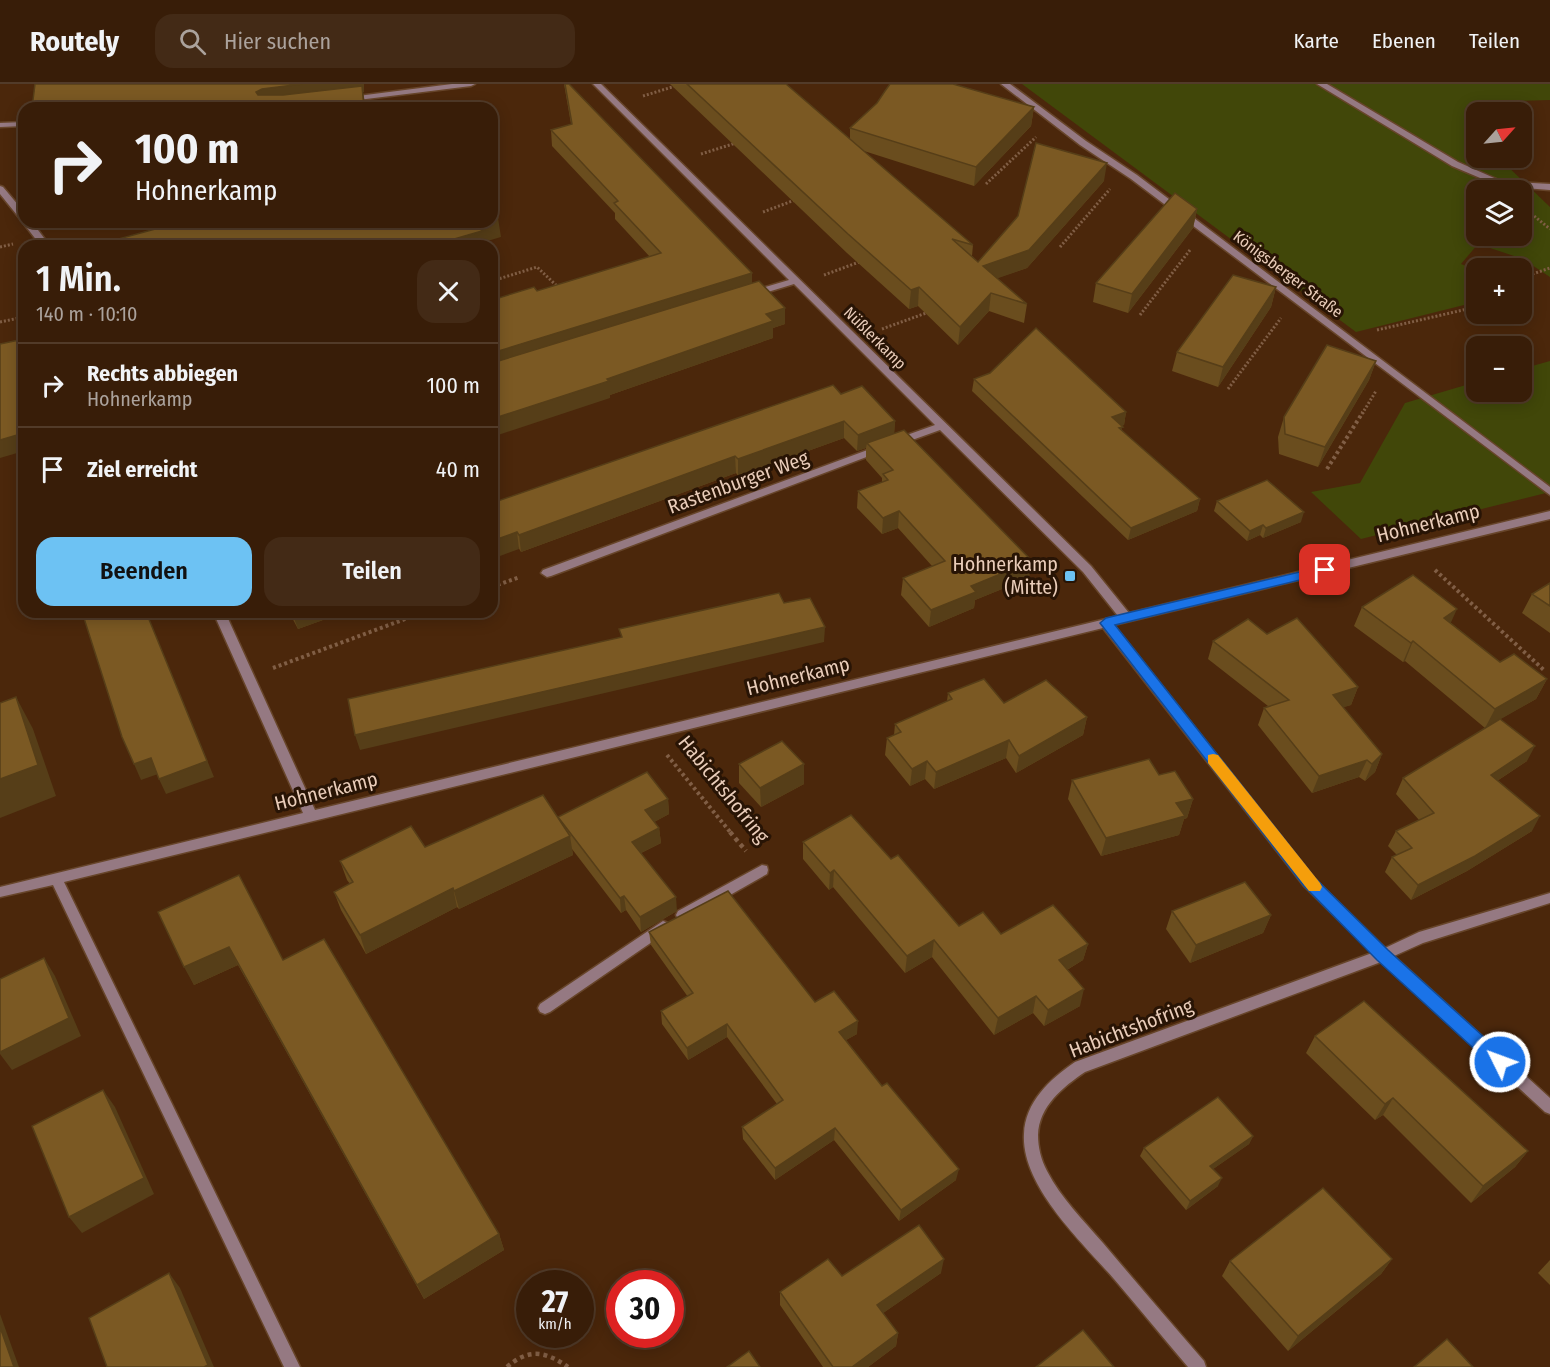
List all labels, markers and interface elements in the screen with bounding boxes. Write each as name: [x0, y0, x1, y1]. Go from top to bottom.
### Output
search box: [155, 14, 575, 68]
text: Routely: [30, 25, 119, 58]
icon: search: [176, 25, 209, 58]
text: Hier suchen: [224, 28, 331, 55]
text: Karte: [1293, 28, 1339, 54]
text: Ebenen: [1372, 28, 1436, 54]
text: Teilen: [1469, 28, 1520, 54]
north arrow: [1466, 102, 1532, 168]
map controls: [1466, 102, 1532, 402]
text: 100 m: [135, 124, 239, 174]
icon: right: [36, 126, 114, 204]
text: Hohnerkamp: [135, 175, 277, 207]
button: layers: [1466, 180, 1532, 246]
street label: Königsberger Straße: [1229, 227, 1347, 321]
text: 1 Min.: [36, 257, 121, 301]
button: +: [1466, 258, 1532, 324]
button: close: [417, 260, 480, 323]
text: 140 m · 10:10: [36, 302, 137, 326]
street label: Nüßlerkamp: [840, 303, 910, 373]
button: −: [1466, 336, 1532, 402]
text: Rechts abbiegen: [87, 360, 238, 387]
icon: right: [36, 369, 69, 402]
text: 100 m: [426, 372, 480, 399]
text: Hohnerkamp: [87, 387, 192, 411]
street label: Rastenburger Weg: [664, 445, 812, 519]
icon: arrive: [36, 453, 69, 486]
text: Ziel erreicht: [87, 456, 198, 483]
text: 40 m: [436, 456, 480, 483]
street label: Hohnerkamp: [1374, 499, 1482, 547]
button: Beenden: [36, 537, 252, 606]
button: Teilen: [264, 537, 480, 606]
pin: [1299, 544, 1350, 595]
place label: Hohnerkamp (Mitte): [953, 552, 1058, 599]
icon: arrive: [1308, 553, 1341, 586]
marker: Hohnerkamp (Mitte): [1063, 569, 1077, 583]
street label: Hohnerkamp: [744, 652, 852, 700]
street label: Habichtshofring: [673, 731, 775, 848]
street label: Hohnerkamp: [272, 767, 380, 815]
street label: Habichtshofring: [1066, 993, 1197, 1063]
position arrow: [1468, 1030, 1532, 1094]
speed limit sign: 30: [606, 1270, 684, 1348]
text: 27: [542, 1284, 568, 1320]
text: km/h: [538, 1315, 572, 1333]

